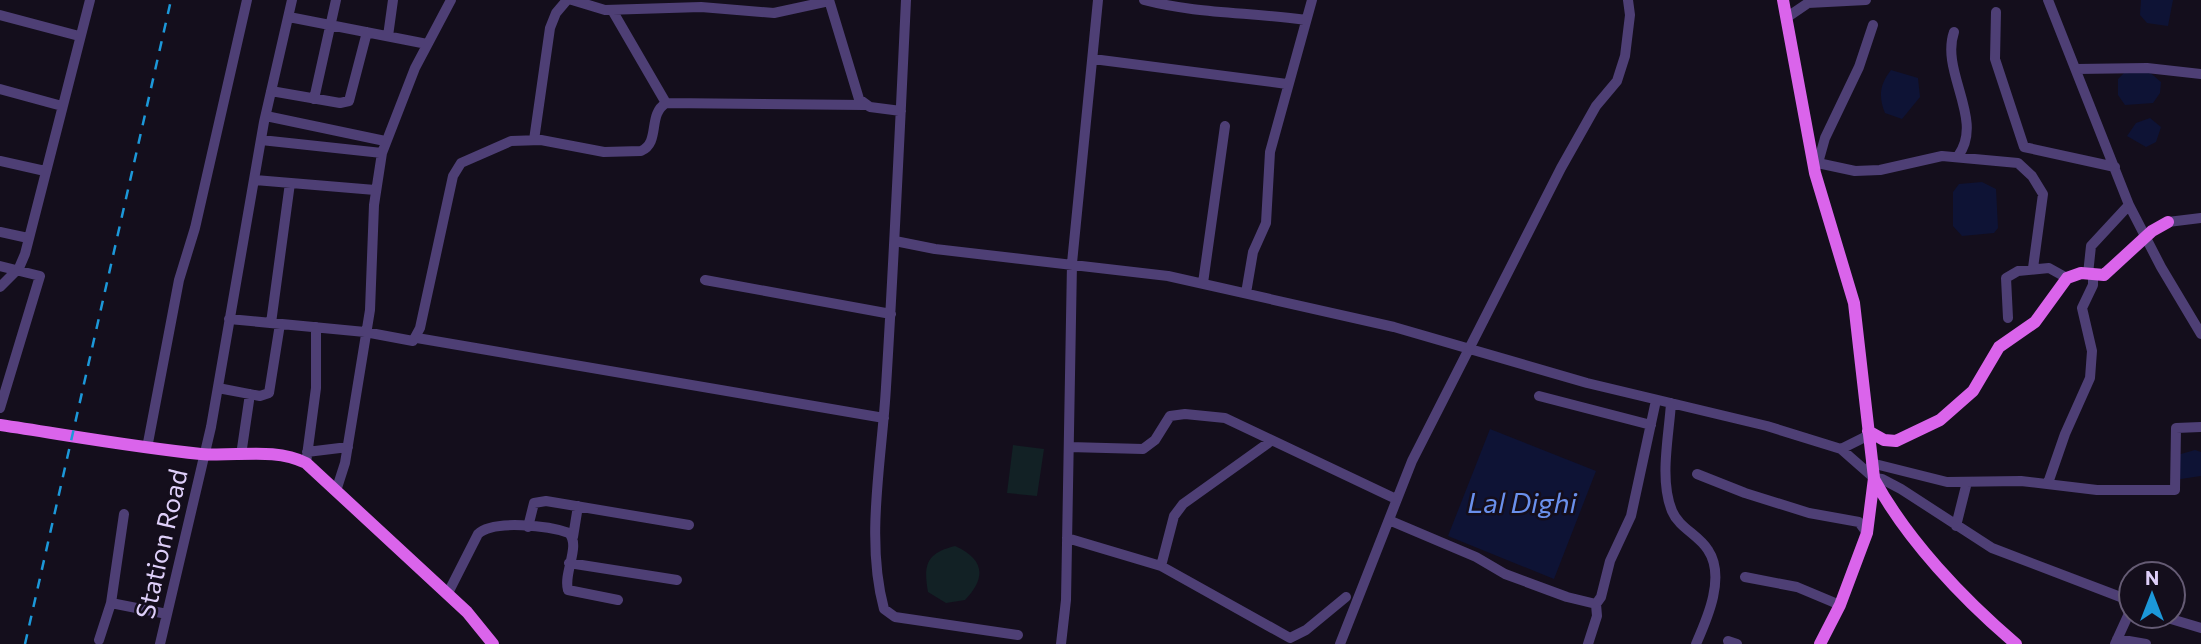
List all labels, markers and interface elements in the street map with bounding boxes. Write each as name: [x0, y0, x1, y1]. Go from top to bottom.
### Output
street label: Station Road: [128, 466, 193, 622]
water label: Lal Dighi: [1467, 485, 1577, 519]
north arrow: [2117, 560, 2187, 630]
text: N: [2145, 566, 2159, 589]

